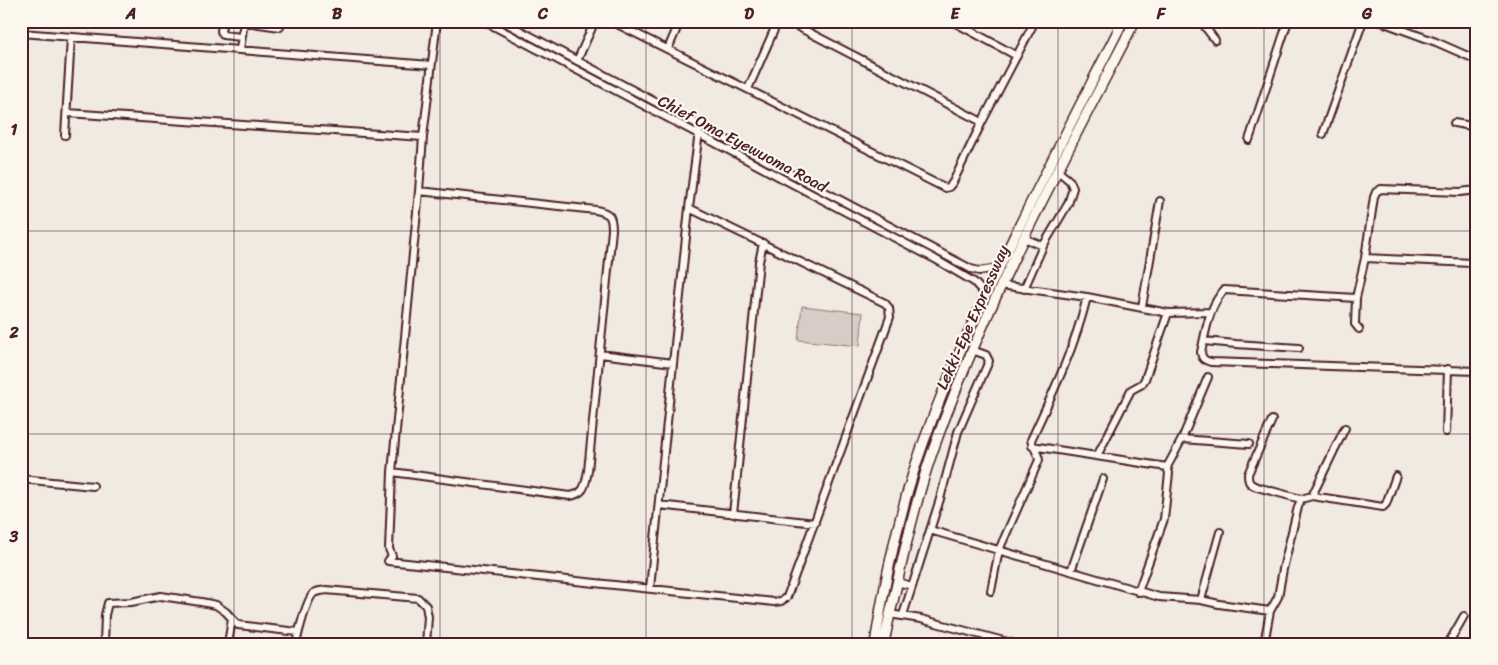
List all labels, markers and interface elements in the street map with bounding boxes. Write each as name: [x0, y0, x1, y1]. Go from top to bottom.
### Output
text: A: [125, 0, 136, 28]
text: B: [332, 0, 343, 28]
text: C: [537, 0, 549, 28]
text: D: [744, 0, 754, 28]
text: E: [951, 0, 961, 28]
text: F: [1156, 0, 1167, 28]
text: G: [1361, 0, 1373, 28]
street label: Chief Oma Eyewuoma Road: [653, 86, 834, 201]
text: 1: [11, 115, 18, 144]
street label: Lekki-Epe Expressway: [927, 239, 1018, 394]
text: 2: [8, 318, 19, 347]
text: 3: [9, 522, 19, 551]

